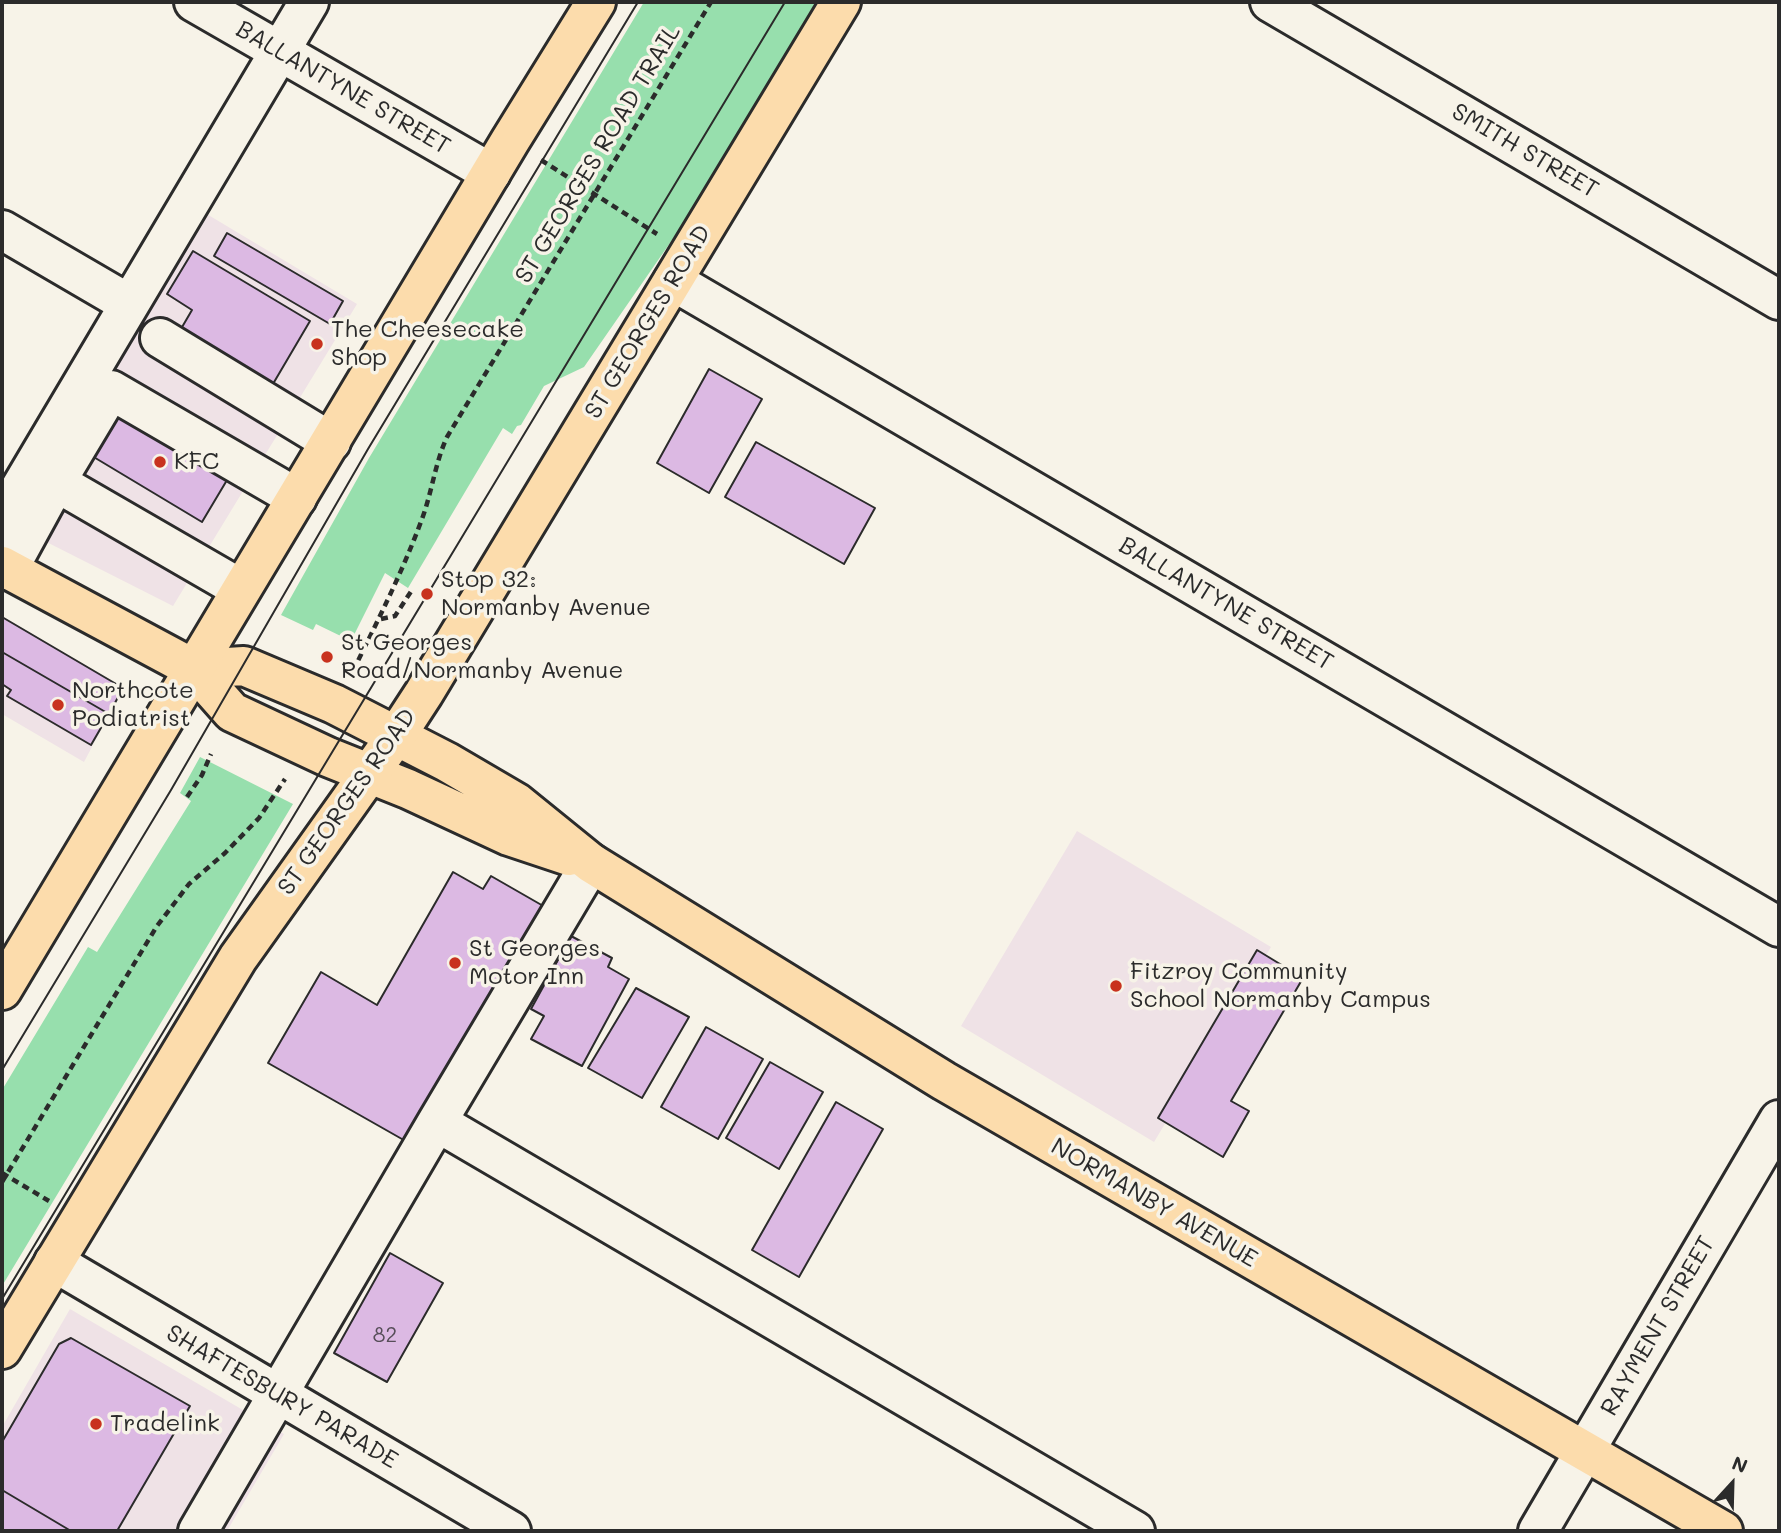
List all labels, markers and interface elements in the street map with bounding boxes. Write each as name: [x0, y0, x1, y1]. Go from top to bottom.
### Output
street label: BALLANTYNE STREET: [231, 15, 455, 161]
street label: ST GEORGES ROAD TRAIL: [509, 19, 687, 289]
street label: SMITH STREET: [1447, 97, 1603, 205]
street label: ST GEORGES ROAD: [579, 220, 717, 424]
place label: The Cheesecake Shop: [331, 316, 524, 372]
marker: The Cheesecake Shop: [309, 336, 325, 352]
place label: KFC: [174, 448, 219, 476]
marker: KFC: [152, 454, 168, 470]
street label: BALLANTYNE STREET: [1114, 531, 1338, 677]
place label: Stop 32: Normanby Avenue: [441, 566, 651, 622]
marker: Stop 32: Normanby Avenue: [419, 586, 435, 602]
place label: St Georges Road/Normanby Avenue: [341, 629, 623, 685]
marker: St Georges Road/Normanby Avenue: [319, 649, 335, 665]
place label: Northcote Podiatrist: [72, 677, 194, 733]
marker: Northcote Podiatrist: [50, 697, 66, 713]
street label: ST GEORGES ROAD: [272, 703, 422, 901]
place label: St Georges Motor Inn: [469, 935, 600, 991]
marker: St Georges Motor Inn: [447, 955, 463, 971]
place label: Fitzroy Community School Normanby Campus: [1130, 958, 1431, 1014]
marker: Fitzroy Community School Normanby Campus: [1108, 978, 1124, 994]
street label: NORMANBY AVENUE: [1046, 1132, 1262, 1274]
street label: RAYMENT STREET: [1595, 1231, 1721, 1421]
street label: SHAFTESBURY PARADE: [161, 1319, 403, 1475]
house number: 82: [373, 1323, 397, 1349]
place label: Tradelink: [110, 1410, 220, 1438]
marker: Tradelink: [88, 1416, 104, 1432]
north arrow: [1697, 1449, 1767, 1519]
text: N: [1729, 1450, 1751, 1478]

